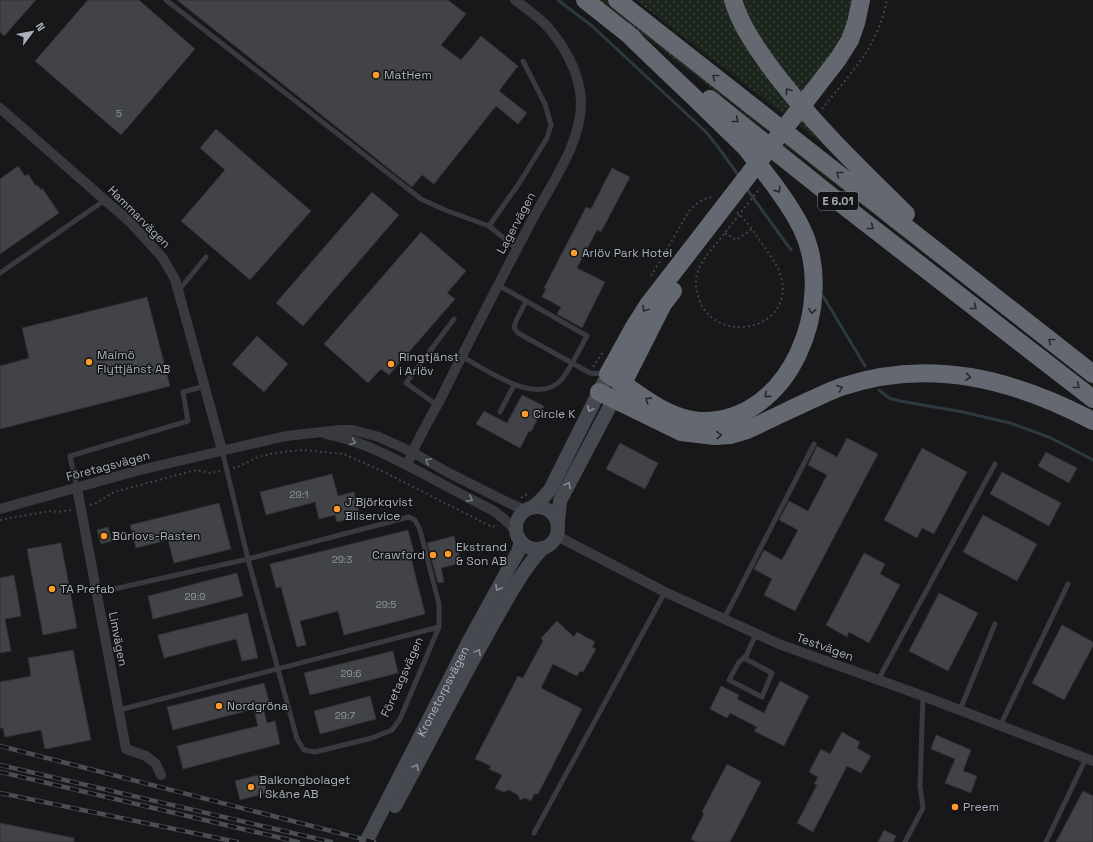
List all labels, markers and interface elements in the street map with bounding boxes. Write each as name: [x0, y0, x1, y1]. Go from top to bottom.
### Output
north arrow: [12, 12, 52, 52]
text: N: [33, 20, 48, 34]
place label: MatHem: [384, 67, 432, 83]
marker: MatHem: [371, 70, 381, 80]
one-way arrow: [712, 74, 719, 81]
one-way arrow: [786, 88, 793, 95]
house number: 5: [116, 107, 122, 120]
one-way arrow: [732, 116, 739, 123]
one-way arrow: [837, 172, 844, 179]
street label: Hammarvägen: [104, 182, 174, 252]
one-way arrow: [773, 186, 781, 193]
street label: Lagervägen: [493, 189, 539, 257]
road number: E 6.01: [818, 192, 858, 210]
one-way arrow: [867, 222, 874, 229]
place label: Arlöv Park Hotel: [582, 245, 672, 261]
marker: Arlöv Park Hotel: [569, 248, 579, 258]
one-way arrow: [969, 302, 976, 309]
one-way arrow: [643, 305, 650, 312]
one-way arrow: [808, 308, 817, 314]
one-way arrow: [1049, 339, 1056, 346]
place label: Malmö Flyttjänst AB: [97, 347, 171, 377]
place label: Ringtjänst i Arlöv: [399, 349, 459, 379]
marker: Malmö Flyttjänst AB: [84, 357, 94, 367]
marker: Ringtjänst i Arlöv: [386, 359, 396, 369]
one-way arrow: [965, 372, 971, 381]
one-way arrow: [1072, 381, 1079, 388]
one-way arrow: [836, 385, 843, 393]
one-way arrow: [764, 390, 771, 397]
one-way arrow: [645, 397, 652, 405]
one-way arrow: [587, 405, 595, 412]
place label: Circle K: [533, 406, 576, 422]
marker: Circle K: [520, 409, 530, 419]
one-way arrow: [716, 431, 722, 440]
one-way arrow: [350, 437, 357, 446]
street label: Företagsvägen: [64, 447, 152, 485]
one-way arrow: [425, 459, 432, 466]
one-way arrow: [563, 482, 570, 489]
house number: 29:1: [290, 488, 308, 501]
place label: J Björkqvist Bilservice: [345, 494, 413, 524]
one-way arrow: [466, 494, 474, 501]
marker: J Björkqvist Bilservice: [332, 504, 342, 514]
place label: Bürlovs-Rasten: [112, 528, 200, 544]
marker: Bürlovs-Rasten: [99, 531, 109, 541]
place label: Ekstrand & Son AB: [456, 539, 507, 569]
place label: Crawford: [372, 547, 425, 563]
marker: Ekstrand & Son AB: [443, 549, 453, 559]
marker: Crawford: [428, 550, 438, 560]
house number: 29:3: [332, 553, 352, 566]
place label: TA Prefab: [60, 581, 115, 597]
marker: TA Prefab: [47, 584, 57, 594]
one-way arrow: [495, 584, 503, 592]
house number: 29:9: [185, 590, 205, 603]
house number: 29:5: [376, 598, 396, 611]
street label: Limvägen: [105, 611, 131, 667]
street label: Testvägen: [794, 629, 856, 665]
street label: Företagsvägen: [377, 634, 427, 720]
street label: Kronetorpsvägen: [413, 644, 473, 740]
one-way arrow: [473, 649, 480, 656]
house number: 29:6: [341, 667, 361, 680]
place label: Nordgröna: [227, 698, 288, 714]
marker: Nordgröna: [214, 701, 224, 711]
house number: 29:7: [335, 709, 356, 722]
one-way arrow: [412, 763, 419, 771]
place label: Balkongbolaget i Skåne AB: [259, 772, 350, 802]
marker: Balkongbolaget i Skåne AB: [246, 782, 256, 792]
place label: Preem: [963, 799, 999, 815]
marker: Preem: [950, 802, 960, 812]

